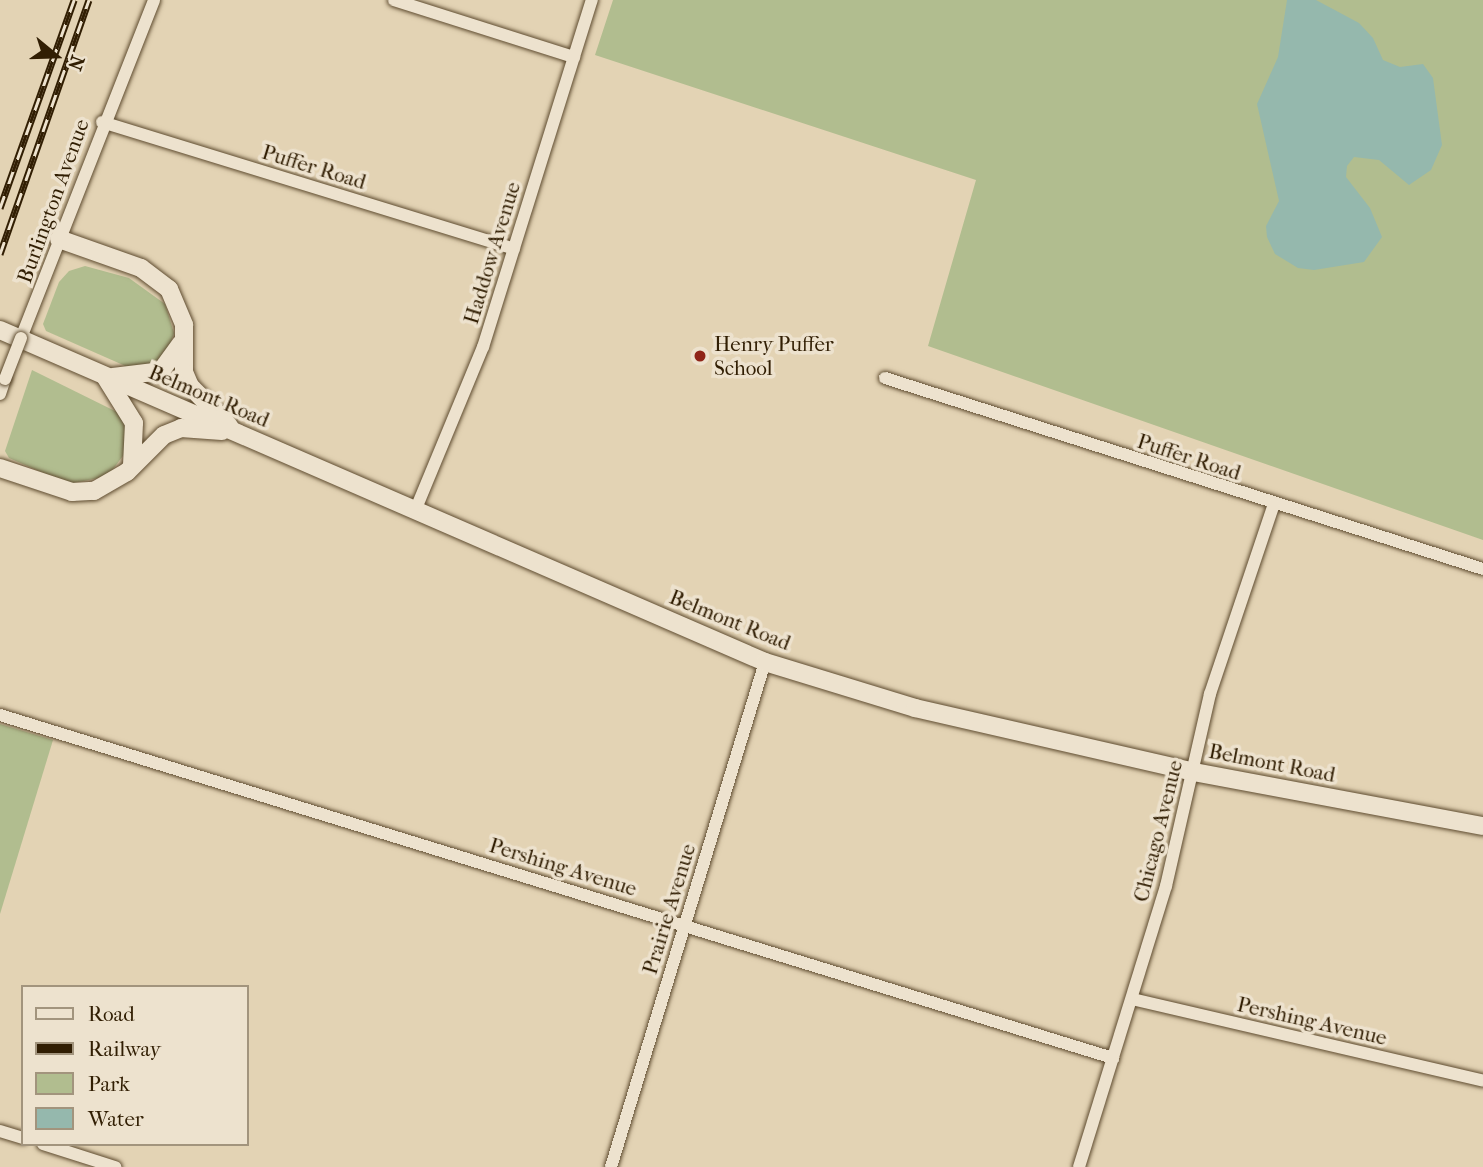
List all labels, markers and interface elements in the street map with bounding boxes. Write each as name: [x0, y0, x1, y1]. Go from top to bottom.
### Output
north arrow: [21, 21, 91, 91]
text: N: [63, 52, 89, 73]
street label: Burlington Avenue: [12, 116, 94, 286]
street label: Puffer Road: [259, 139, 369, 195]
street label: Haddow Avenue: [458, 179, 526, 327]
place label: Henry Puffer School: [714, 331, 834, 381]
marker: Henry Puffer School: [692, 348, 708, 364]
street label: Belmont Road: [145, 359, 273, 433]
street label: Puffer Road: [1134, 428, 1244, 486]
street label: Belmont Road: [666, 584, 794, 656]
street label: Belmont Road: [1207, 738, 1337, 788]
street label: Chicago Avenue: [1128, 758, 1188, 904]
street label: Pershing Avenue: [486, 833, 640, 901]
street label: Prairie Avenue: [637, 841, 701, 977]
legend: [21, 985, 248, 1146]
street label: Pershing Avenue: [1235, 992, 1389, 1050]
text: Road: [88, 1002, 135, 1026]
text: Railway: [88, 1037, 161, 1061]
text: Park: [88, 1072, 130, 1096]
text: Water: [88, 1107, 144, 1131]

